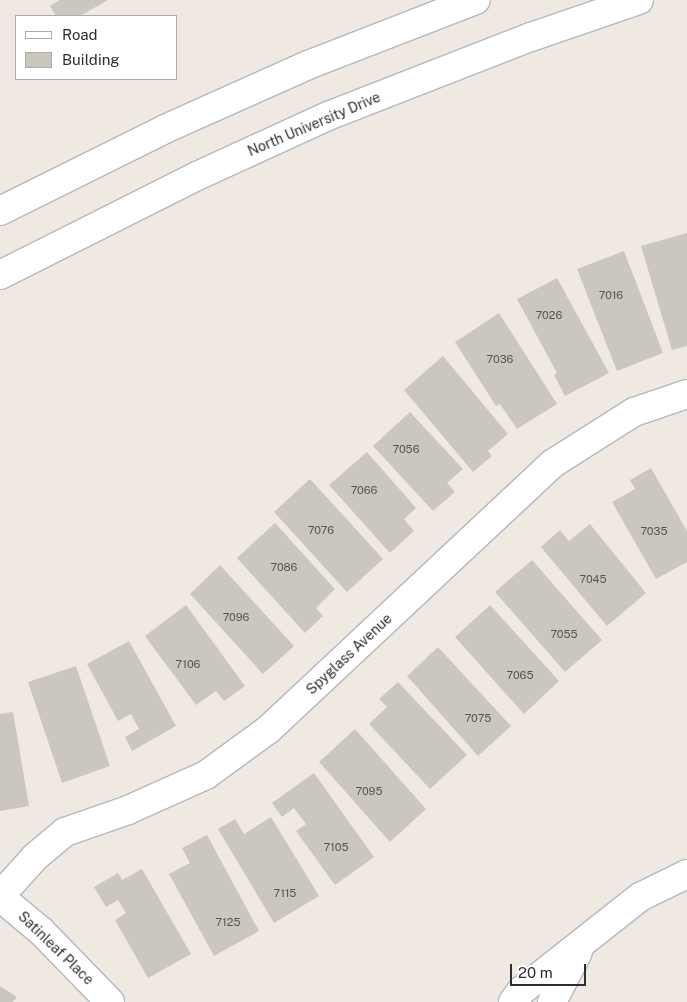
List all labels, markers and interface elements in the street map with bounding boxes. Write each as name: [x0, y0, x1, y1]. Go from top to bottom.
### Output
legend: [15, 15, 178, 80]
text: Road: [62, 26, 98, 43]
text: Building: [62, 51, 120, 68]
street label: North University Drive: [245, 88, 383, 160]
house number: 7016: [599, 288, 623, 302]
house number: 7026: [536, 308, 562, 322]
house number: 7036: [487, 352, 513, 366]
house number: 7056: [392, 442, 420, 456]
house number: 7066: [351, 483, 377, 497]
house number: 7076: [308, 523, 334, 537]
house number: 7035: [640, 524, 668, 538]
house number: 7086: [271, 560, 297, 574]
house number: 7045: [580, 572, 606, 586]
house number: 7096: [223, 610, 249, 624]
street label: Spyglass Avenue: [303, 610, 395, 698]
house number: 7055: [550, 627, 578, 641]
house number: 7106: [176, 657, 200, 671]
house number: 7065: [507, 668, 533, 682]
house number: 7075: [465, 711, 491, 725]
house number: 7095: [356, 784, 382, 798]
house number: 7105: [323, 840, 349, 854]
house number: 7115: [274, 886, 296, 900]
street label: Satinleaf Place: [15, 908, 97, 988]
house number: 7125: [216, 915, 240, 929]
scale bar: [512, 954, 588, 986]
text: 20 m: [518, 964, 553, 981]

